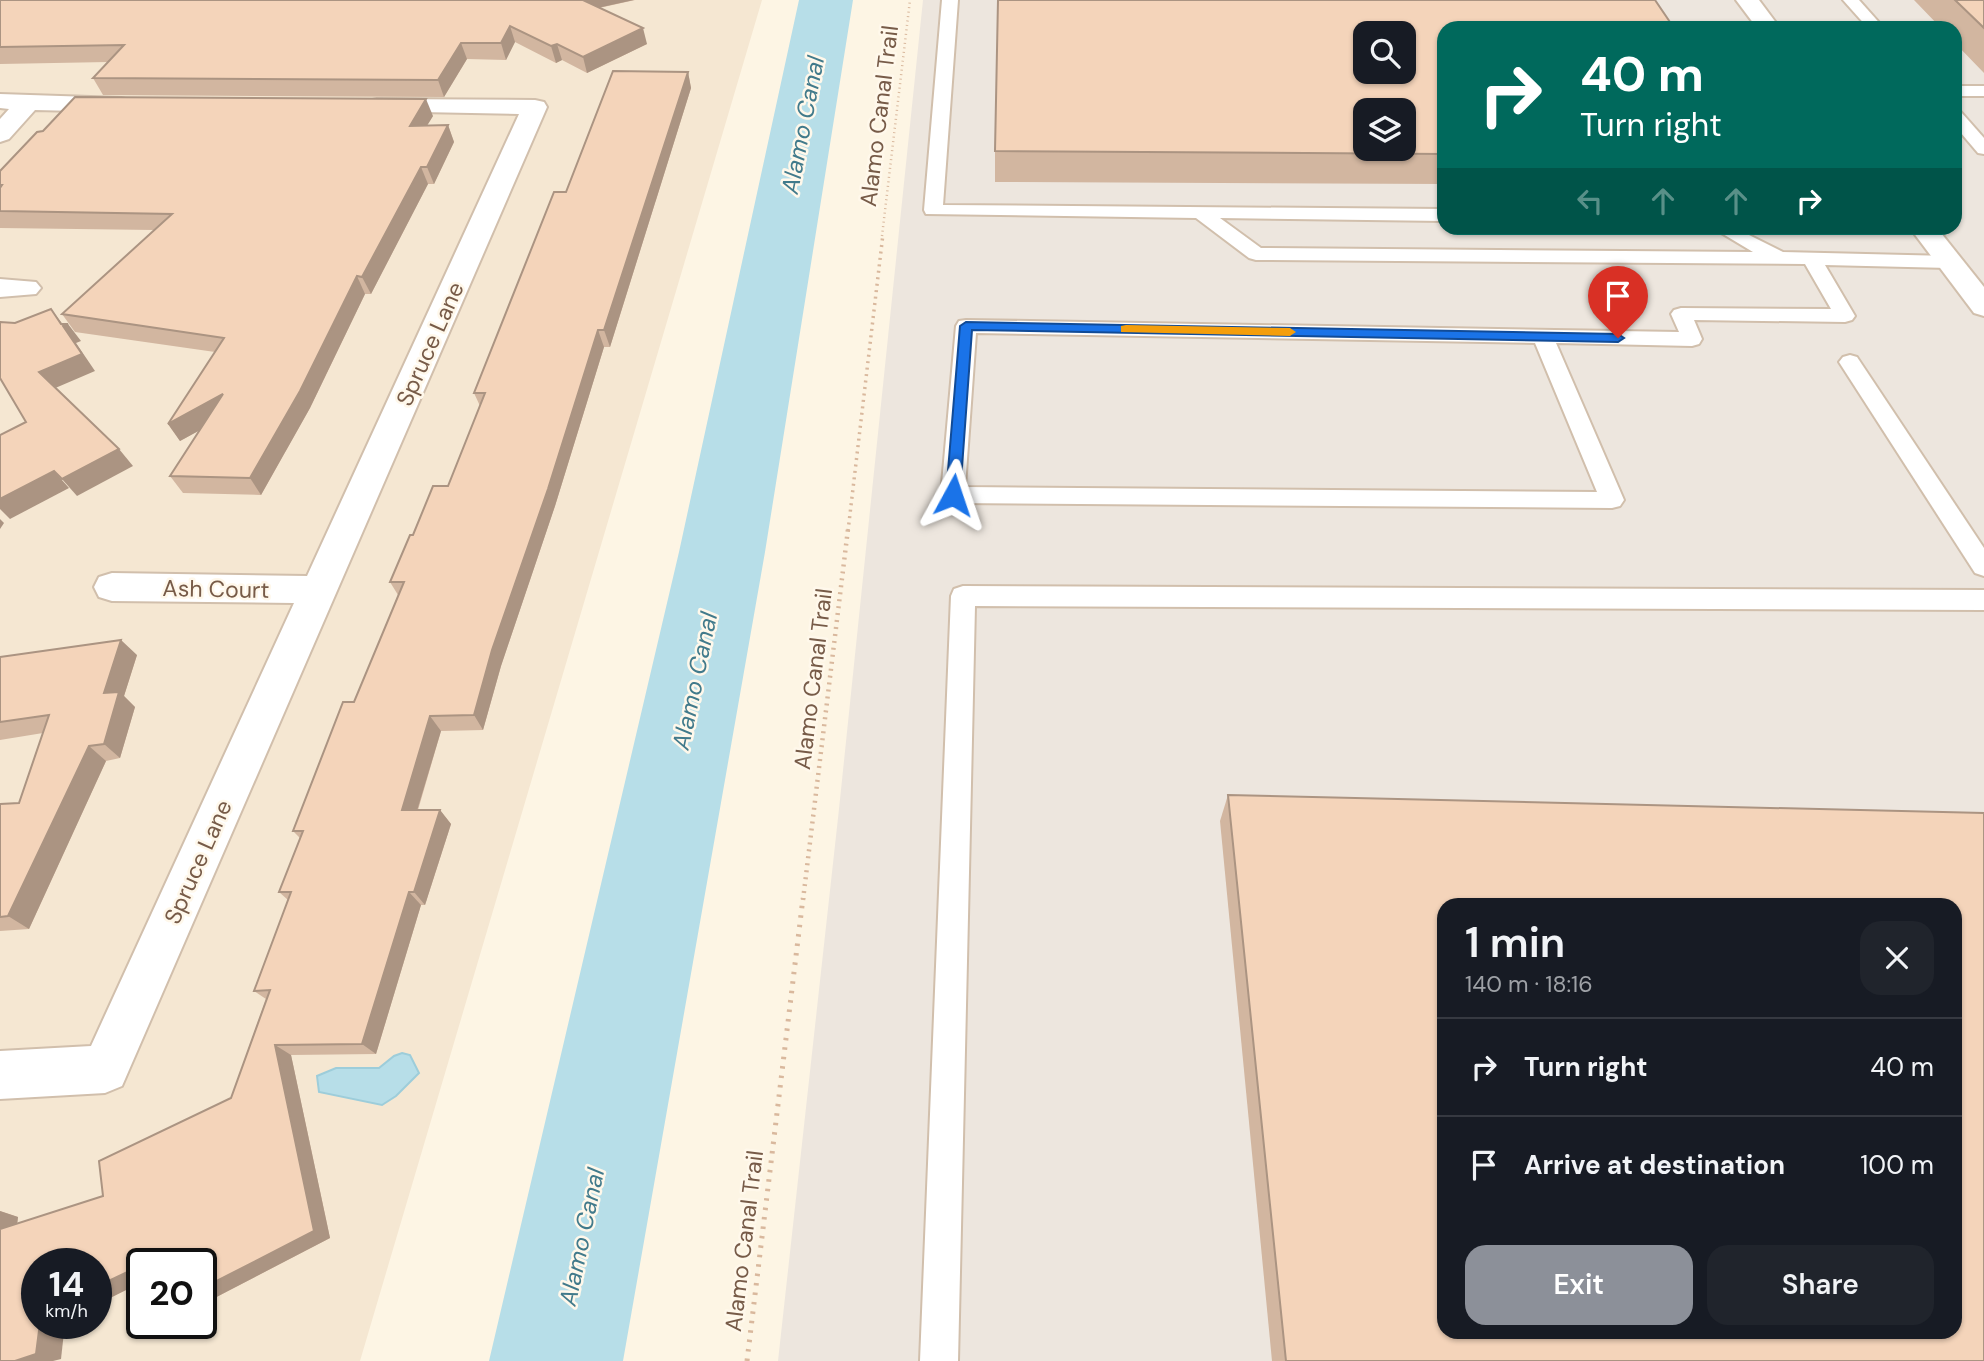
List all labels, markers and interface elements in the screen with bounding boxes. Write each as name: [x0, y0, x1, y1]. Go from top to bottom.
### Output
map controls: [1353, 21, 1416, 161]
button: search: [1353, 21, 1416, 84]
street label: Alamo Canal Trail: [853, 24, 905, 208]
text: 40 m: [1580, 42, 1704, 106]
icon: right: [1465, 49, 1556, 140]
water label: Alamo Canal: [774, 53, 831, 197]
button: layers: [1353, 98, 1416, 161]
text: Turn right: [1580, 104, 1722, 146]
icon: left: [1571, 182, 1609, 220]
icon: ahead: [1644, 182, 1682, 220]
icon: ahead: [1717, 182, 1755, 220]
icon: right: [1790, 182, 1828, 220]
pin: [1588, 266, 1648, 338]
street label: Spruce Lane: [389, 277, 471, 411]
icon: arrive: [1599, 277, 1637, 315]
position arrow: [916, 458, 990, 532]
street label: Ash Court: [162, 573, 270, 605]
street label: Alamo Canal Trail: [787, 587, 839, 771]
water label: Alamo Canal: [665, 609, 724, 753]
street label: Spruce Lane: [157, 795, 239, 929]
text: 1 min: [1465, 915, 1565, 970]
button: close: [1860, 921, 1934, 995]
text: 140 m · 18:16: [1465, 969, 1593, 999]
icon: right: [1465, 1048, 1503, 1086]
text: Turn right: [1524, 1050, 1648, 1084]
text: 40 m: [1870, 1050, 1934, 1084]
icon: arrive: [1465, 1146, 1503, 1184]
text: Arrive at destination: [1524, 1148, 1785, 1182]
text: 100 m: [1860, 1148, 1934, 1182]
street label: Alamo Canal Trail: [718, 1149, 770, 1333]
water label: Alamo Canal: [552, 1165, 611, 1309]
button: Exit: [1465, 1245, 1693, 1325]
button: Share: [1707, 1245, 1934, 1325]
speed limit sign: 20: [126, 1248, 217, 1339]
text: 14: [49, 1261, 84, 1307]
text: km/h: [45, 1299, 88, 1323]

